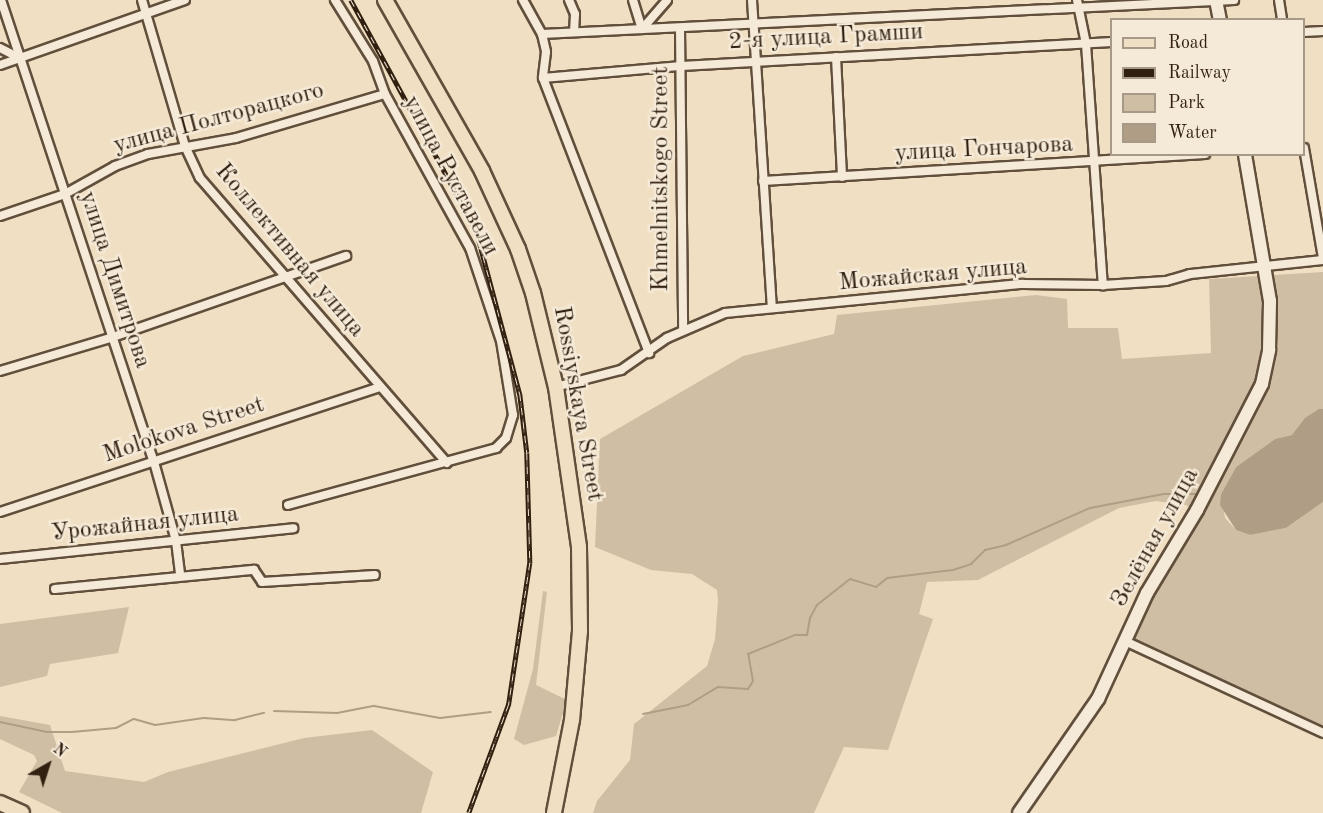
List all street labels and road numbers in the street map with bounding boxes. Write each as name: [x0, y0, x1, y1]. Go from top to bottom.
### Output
street label: 2-я улица Грамши: [728, 19, 924, 57]
street label: Khmelnitskogo Street: [648, 66, 676, 292]
street label: улица Полторацкого: [111, 77, 327, 161]
street label: улица Руставели: [396, 91, 504, 261]
street label: улица Гончарова: [894, 131, 1074, 169]
street label: Коллективная улица: [208, 158, 370, 344]
street label: улица Димитрова: [72, 188, 156, 372]
street label: Можайская улица: [838, 253, 1028, 299]
street label: Rossiyskaya Street: [546, 304, 608, 504]
street label: Molokova Street: [100, 391, 268, 471]
street label: Зелёная улица: [1106, 463, 1206, 613]
street label: Урожайная улица: [50, 501, 240, 549]

